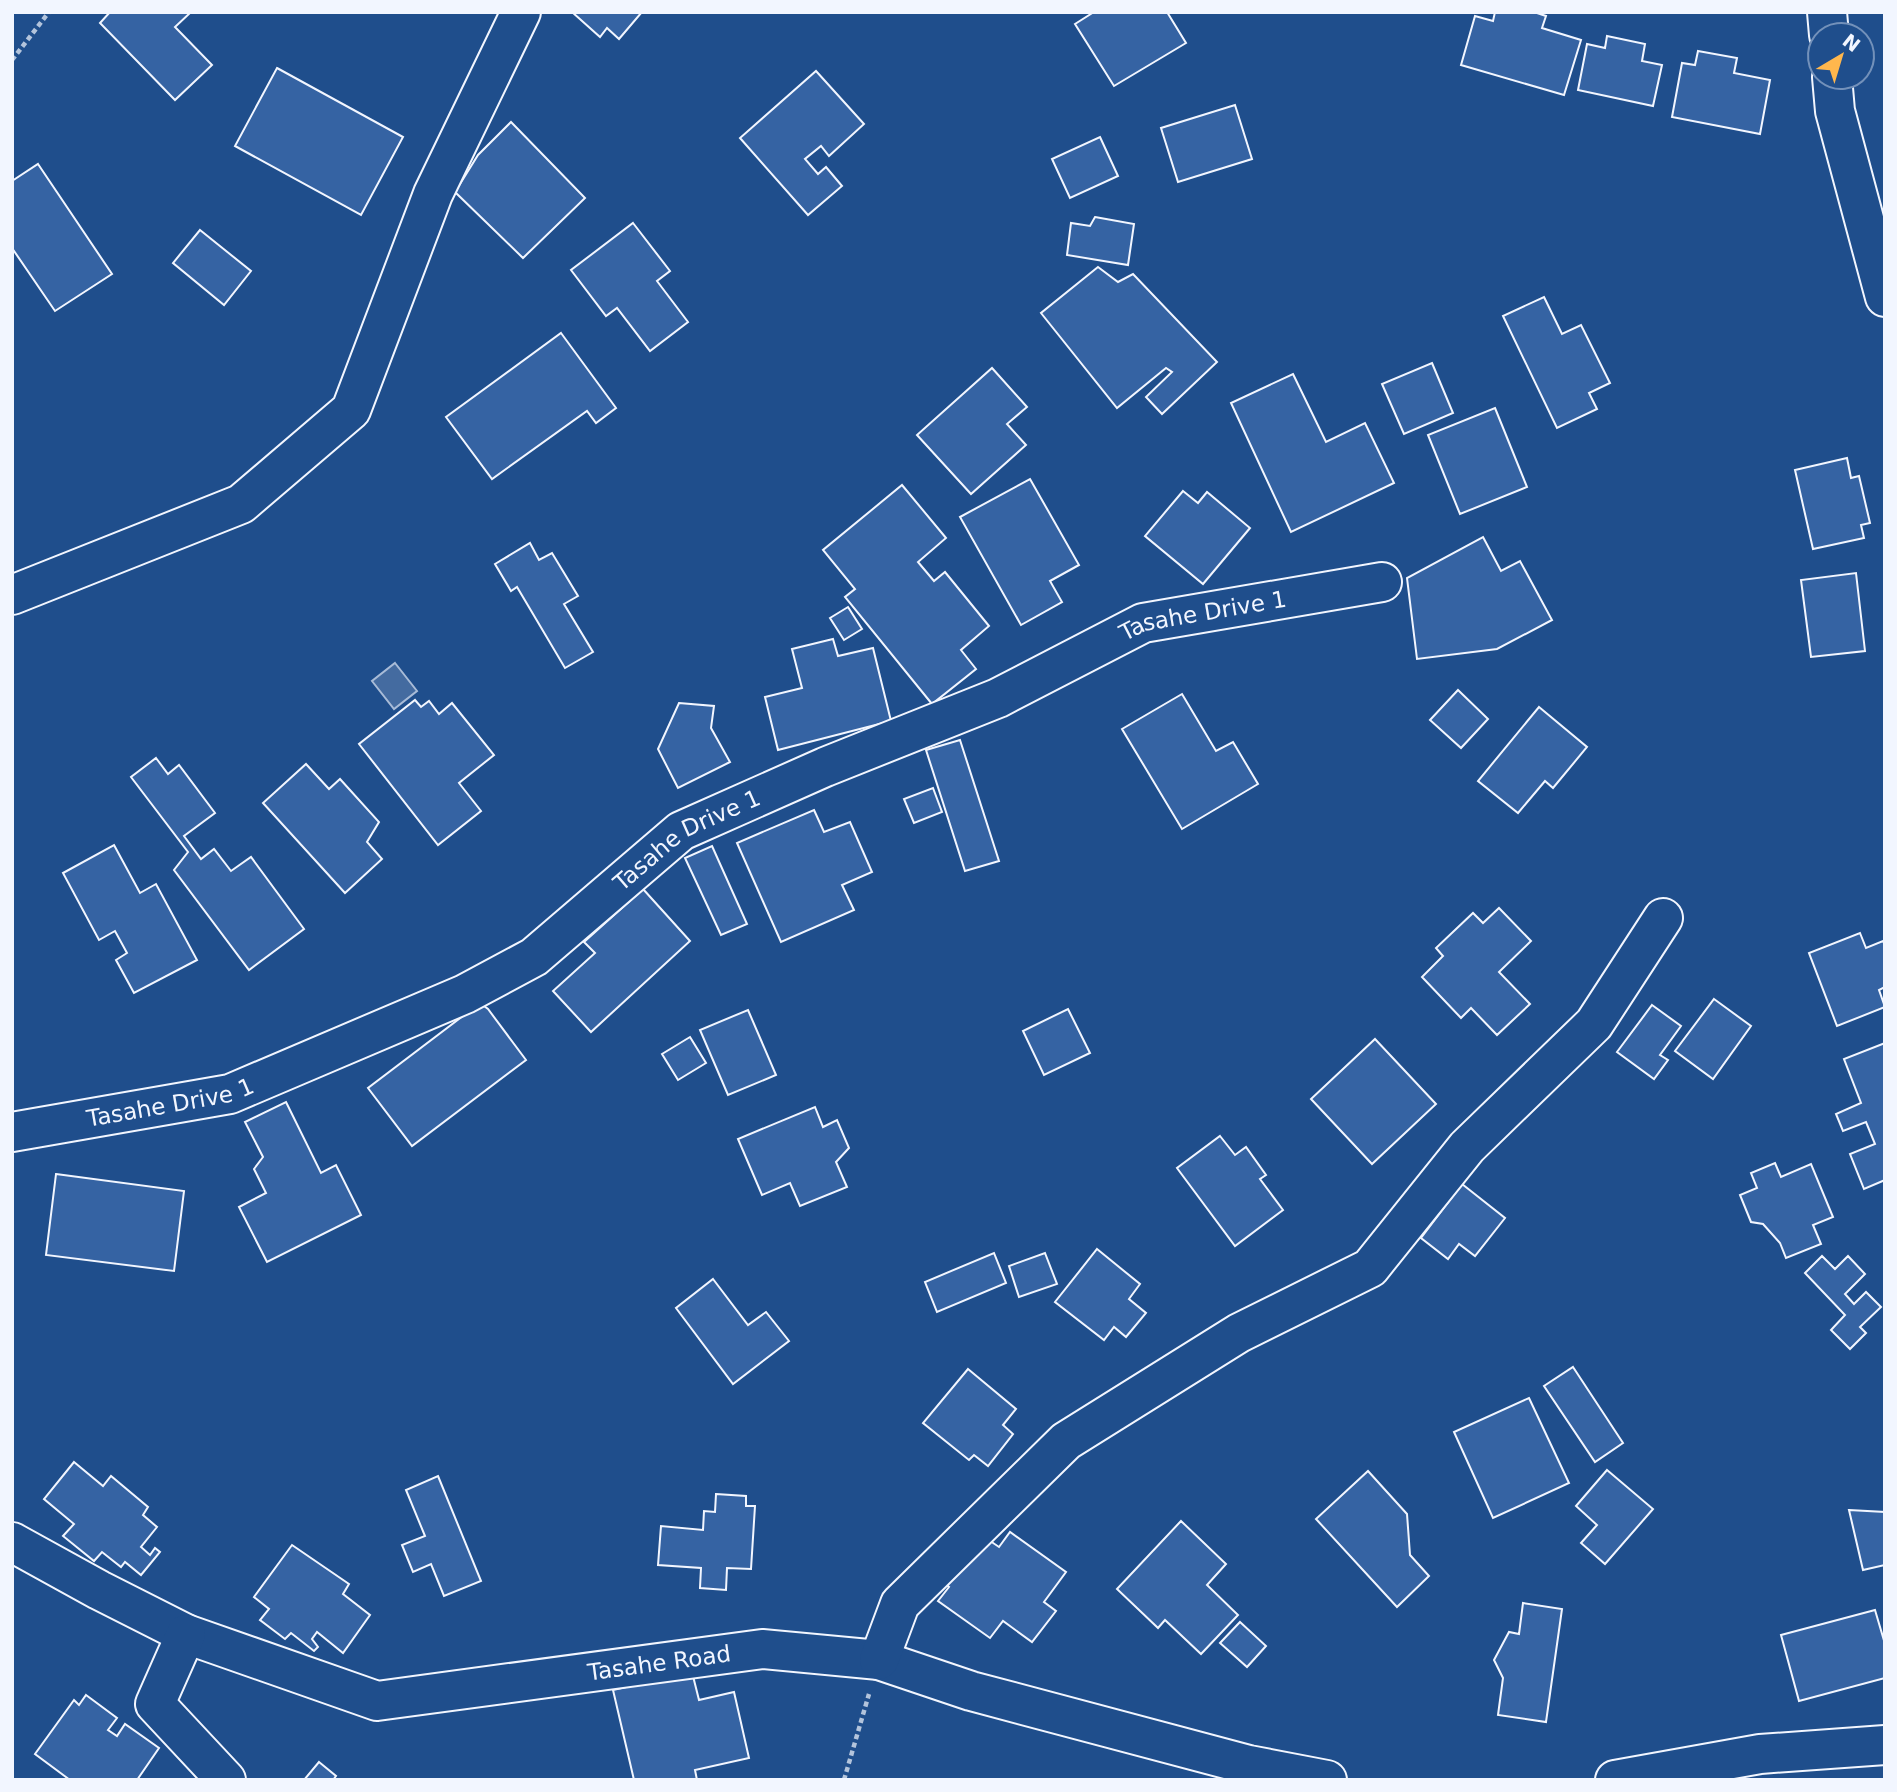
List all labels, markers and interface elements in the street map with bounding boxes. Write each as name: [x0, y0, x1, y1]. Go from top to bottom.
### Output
north arrow: [1806, 21, 1876, 91]
text: N: [1838, 29, 1865, 56]
street label: Tasahe Drive 1: [1114, 586, 1288, 646]
street label: Tasahe Drive 1: [608, 784, 764, 897]
street label: Tasahe Drive 1: [84, 1072, 258, 1132]
street label: Tasahe Road: [585, 1640, 732, 1686]

